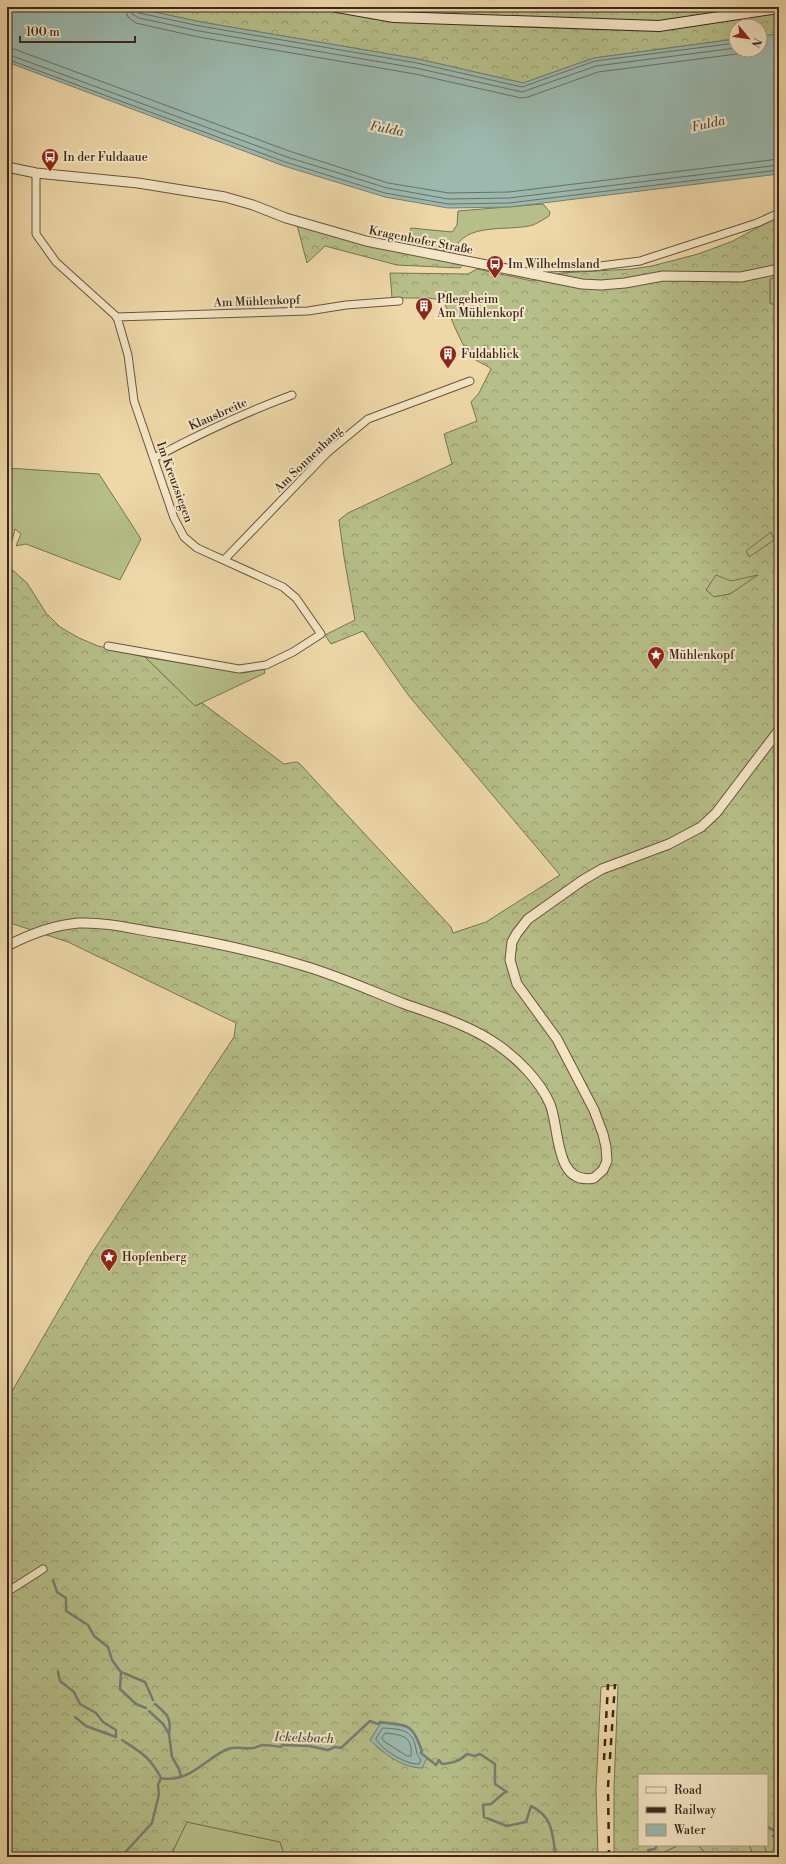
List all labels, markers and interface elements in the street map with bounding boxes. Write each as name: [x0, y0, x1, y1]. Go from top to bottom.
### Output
scale bar: [20, 18, 135, 44]
north arrow: [728, 18, 768, 58]
text: 100 m: [26, 25, 60, 40]
text: N: [747, 35, 764, 50]
water label: Fulda: [690, 112, 727, 135]
water label: Fulda: [369, 118, 406, 140]
bus stop icon: In der Fuldaaue: [40, 147, 60, 172]
place label: In der Fuldaaue: [63, 150, 148, 165]
street label: Kragenhofer Straße: [367, 223, 474, 258]
bus stop icon: Im Wilhelmsland: [485, 254, 505, 279]
place label: Im Wilhelmsland: [508, 257, 600, 272]
street label: Am Mühlenkopf: [212, 292, 301, 311]
place label: Pflegeheim Am Mühlenkopf: [436, 292, 524, 321]
building icon: Pflegeheim Am Mühlenkopf: [414, 296, 434, 321]
building icon: Fuldablick: [438, 344, 458, 369]
place label: Fuldablick: [461, 347, 519, 362]
street label: Klausbreite: [187, 395, 250, 434]
street label: Am Sonnenhang: [270, 423, 346, 496]
street label: Im Kreuzsiegen: [153, 440, 196, 524]
place icon: Mühlenkopf: [646, 645, 666, 670]
place label: Mühlenkopf: [669, 648, 735, 663]
place icon: Hopfenberg: [99, 1247, 119, 1272]
place label: Hopfenberg: [122, 1250, 187, 1265]
water label: Ickelsbach: [273, 1729, 335, 1747]
legend: [638, 1774, 768, 1846]
text: Road: [674, 1783, 702, 1798]
text: Railway: [674, 1803, 716, 1818]
text: Water: [673, 1823, 706, 1838]

